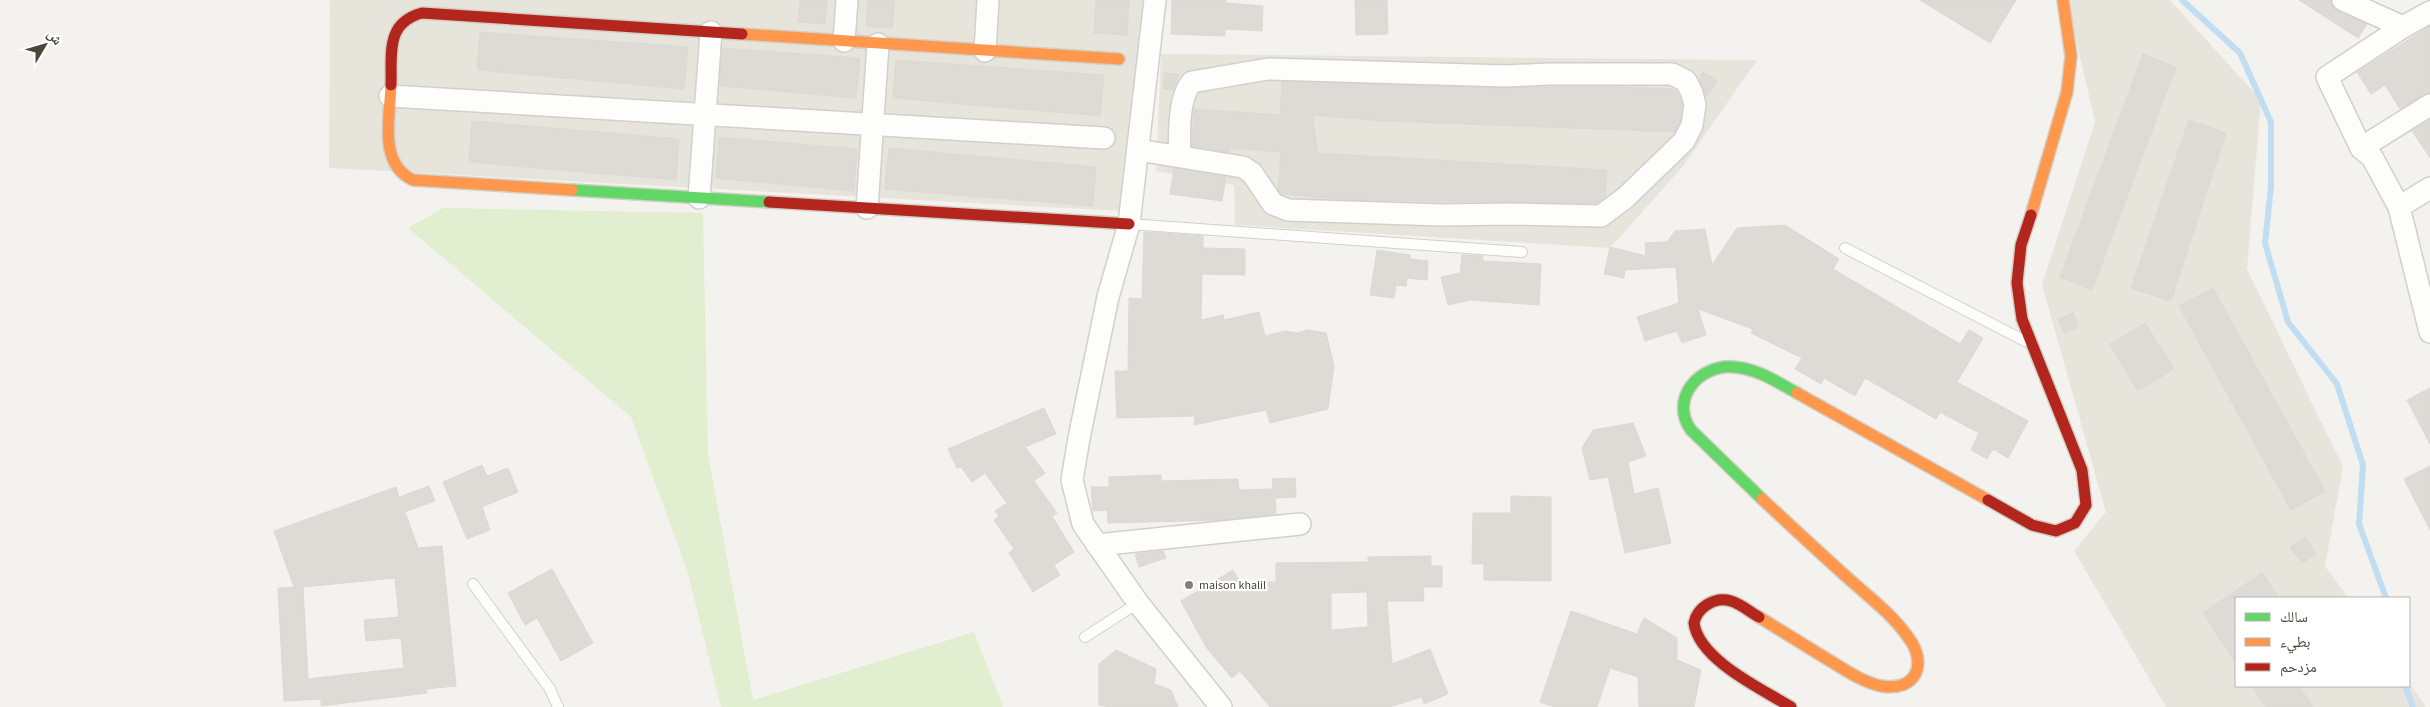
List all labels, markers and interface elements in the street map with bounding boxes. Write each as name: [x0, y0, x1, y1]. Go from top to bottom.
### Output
north arrow: [20, 20, 70, 70]
text: ش: [42, 26, 67, 50]
place label: maison khalil: [1199, 577, 1266, 594]
marker: maison khalil: [1183, 579, 1195, 591]
legend: [2235, 597, 2410, 687]
text: سالك: [2280, 607, 2308, 628]
text: بطيء: [2280, 632, 2310, 654]
text: مزدحم: [2280, 657, 2317, 678]

